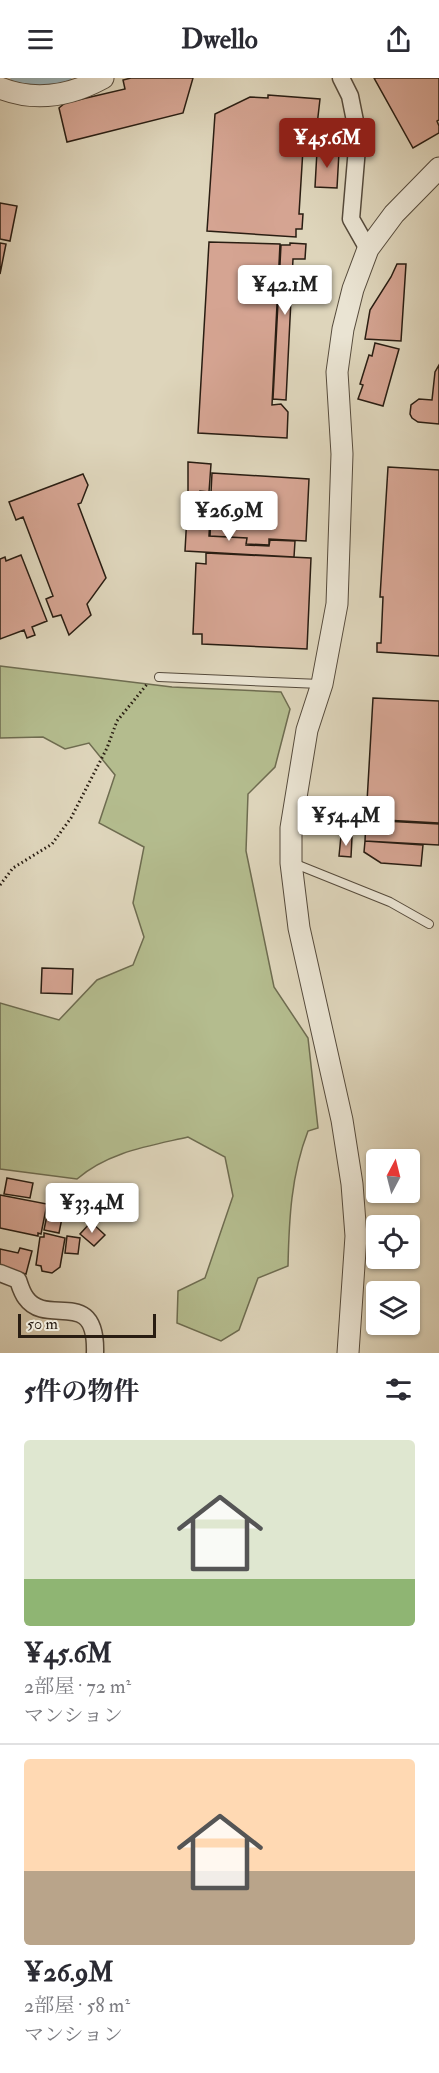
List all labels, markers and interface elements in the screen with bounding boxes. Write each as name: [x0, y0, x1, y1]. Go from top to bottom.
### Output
icon: menu: [24, 23, 57, 56]
text: Dwello: [181, 23, 258, 56]
icon: share: [382, 23, 415, 56]
pin: ¥45.6M: [278, 118, 376, 169]
text: ¥45.6M: [293, 125, 361, 150]
pin: ¥42.1M: [236, 265, 334, 316]
text: ¥42.1M: [252, 272, 318, 297]
pin: ¥26.9M: [180, 491, 278, 542]
text: ¥26.9M: [195, 498, 263, 523]
pin: ¥54.4M: [297, 796, 395, 847]
text: ¥54.4M: [312, 803, 380, 828]
north arrow: [366, 1149, 420, 1203]
map controls: [366, 1149, 420, 1335]
pin: ¥33.4M: [43, 1183, 141, 1234]
text: ¥33.4M: [60, 1190, 124, 1215]
button: locate: [366, 1215, 420, 1269]
button: layers: [366, 1281, 420, 1335]
scale bar: [18, 1311, 156, 1338]
text: 50 m: [27, 1314, 58, 1334]
icon: filters: [382, 1373, 415, 1406]
text: 5件の物件: [24, 1376, 139, 1408]
icon: home: [166, 1479, 274, 1587]
text: ¥45.6M: [24, 1638, 112, 1670]
text: 2部屋 · 72 m²: [24, 1674, 131, 1699]
text: マンション: [24, 1703, 123, 1728]
icon: home: [166, 1798, 274, 1906]
text: ¥26.9M: [24, 1957, 113, 1989]
text: 2部屋 · 58 m²: [24, 1993, 130, 2018]
text: マンション: [24, 2022, 123, 2047]

